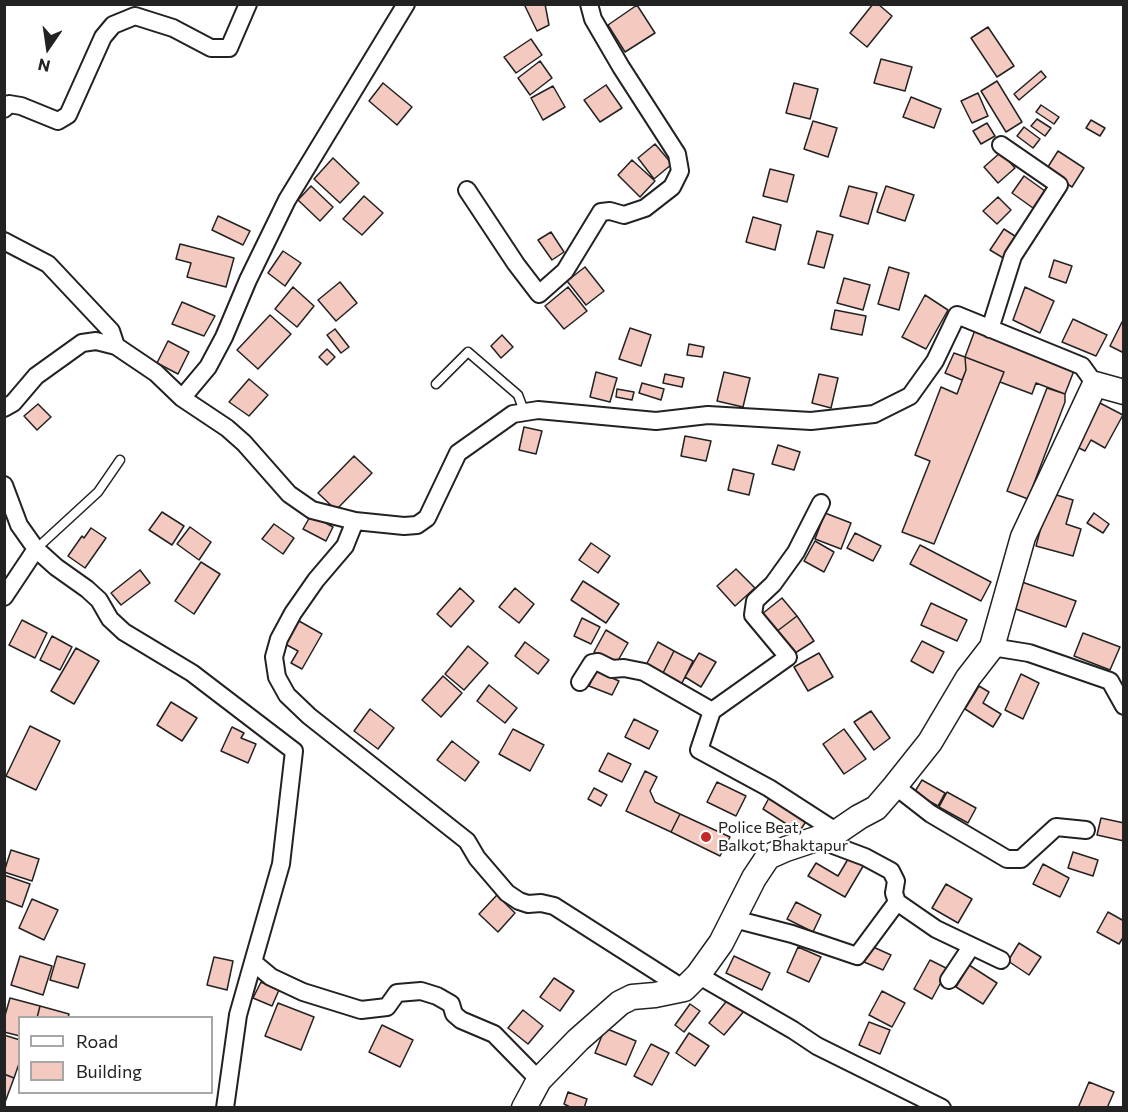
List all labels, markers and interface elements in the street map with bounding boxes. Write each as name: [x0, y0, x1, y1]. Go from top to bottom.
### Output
north arrow: [18, 18, 78, 78]
text: N: [36, 55, 52, 77]
place label: Police Beat, Balkot, Bhaktapur: [718, 818, 848, 856]
marker: Police Beat, Balkot, Bhaktapur: [699, 830, 713, 844]
legend: [18, 1016, 213, 1094]
text: Road: [76, 1030, 118, 1052]
text: Building: [76, 1060, 142, 1082]

